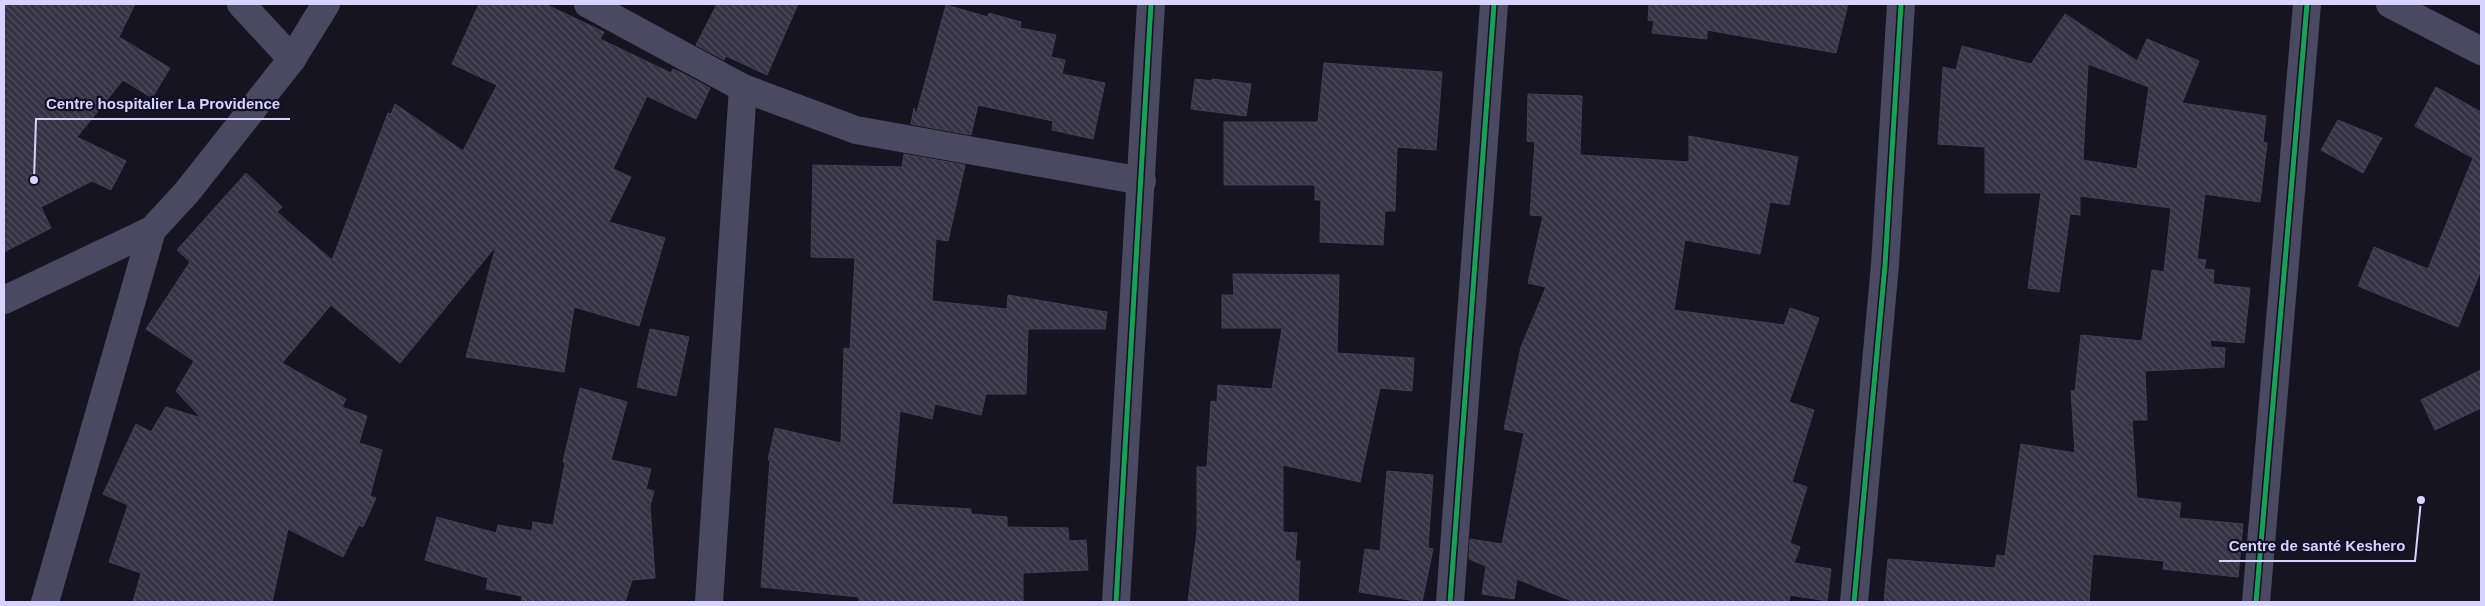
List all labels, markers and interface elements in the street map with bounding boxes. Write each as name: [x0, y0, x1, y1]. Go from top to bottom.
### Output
callout: Centre hospitalier La Providence: [36, 89, 290, 119]
text: Centre hospitalier La Providence: [46, 95, 280, 112]
callout: Centre de santé Keshero: [2219, 531, 2415, 561]
text: Centre de santé Keshero: [2229, 537, 2405, 554]

